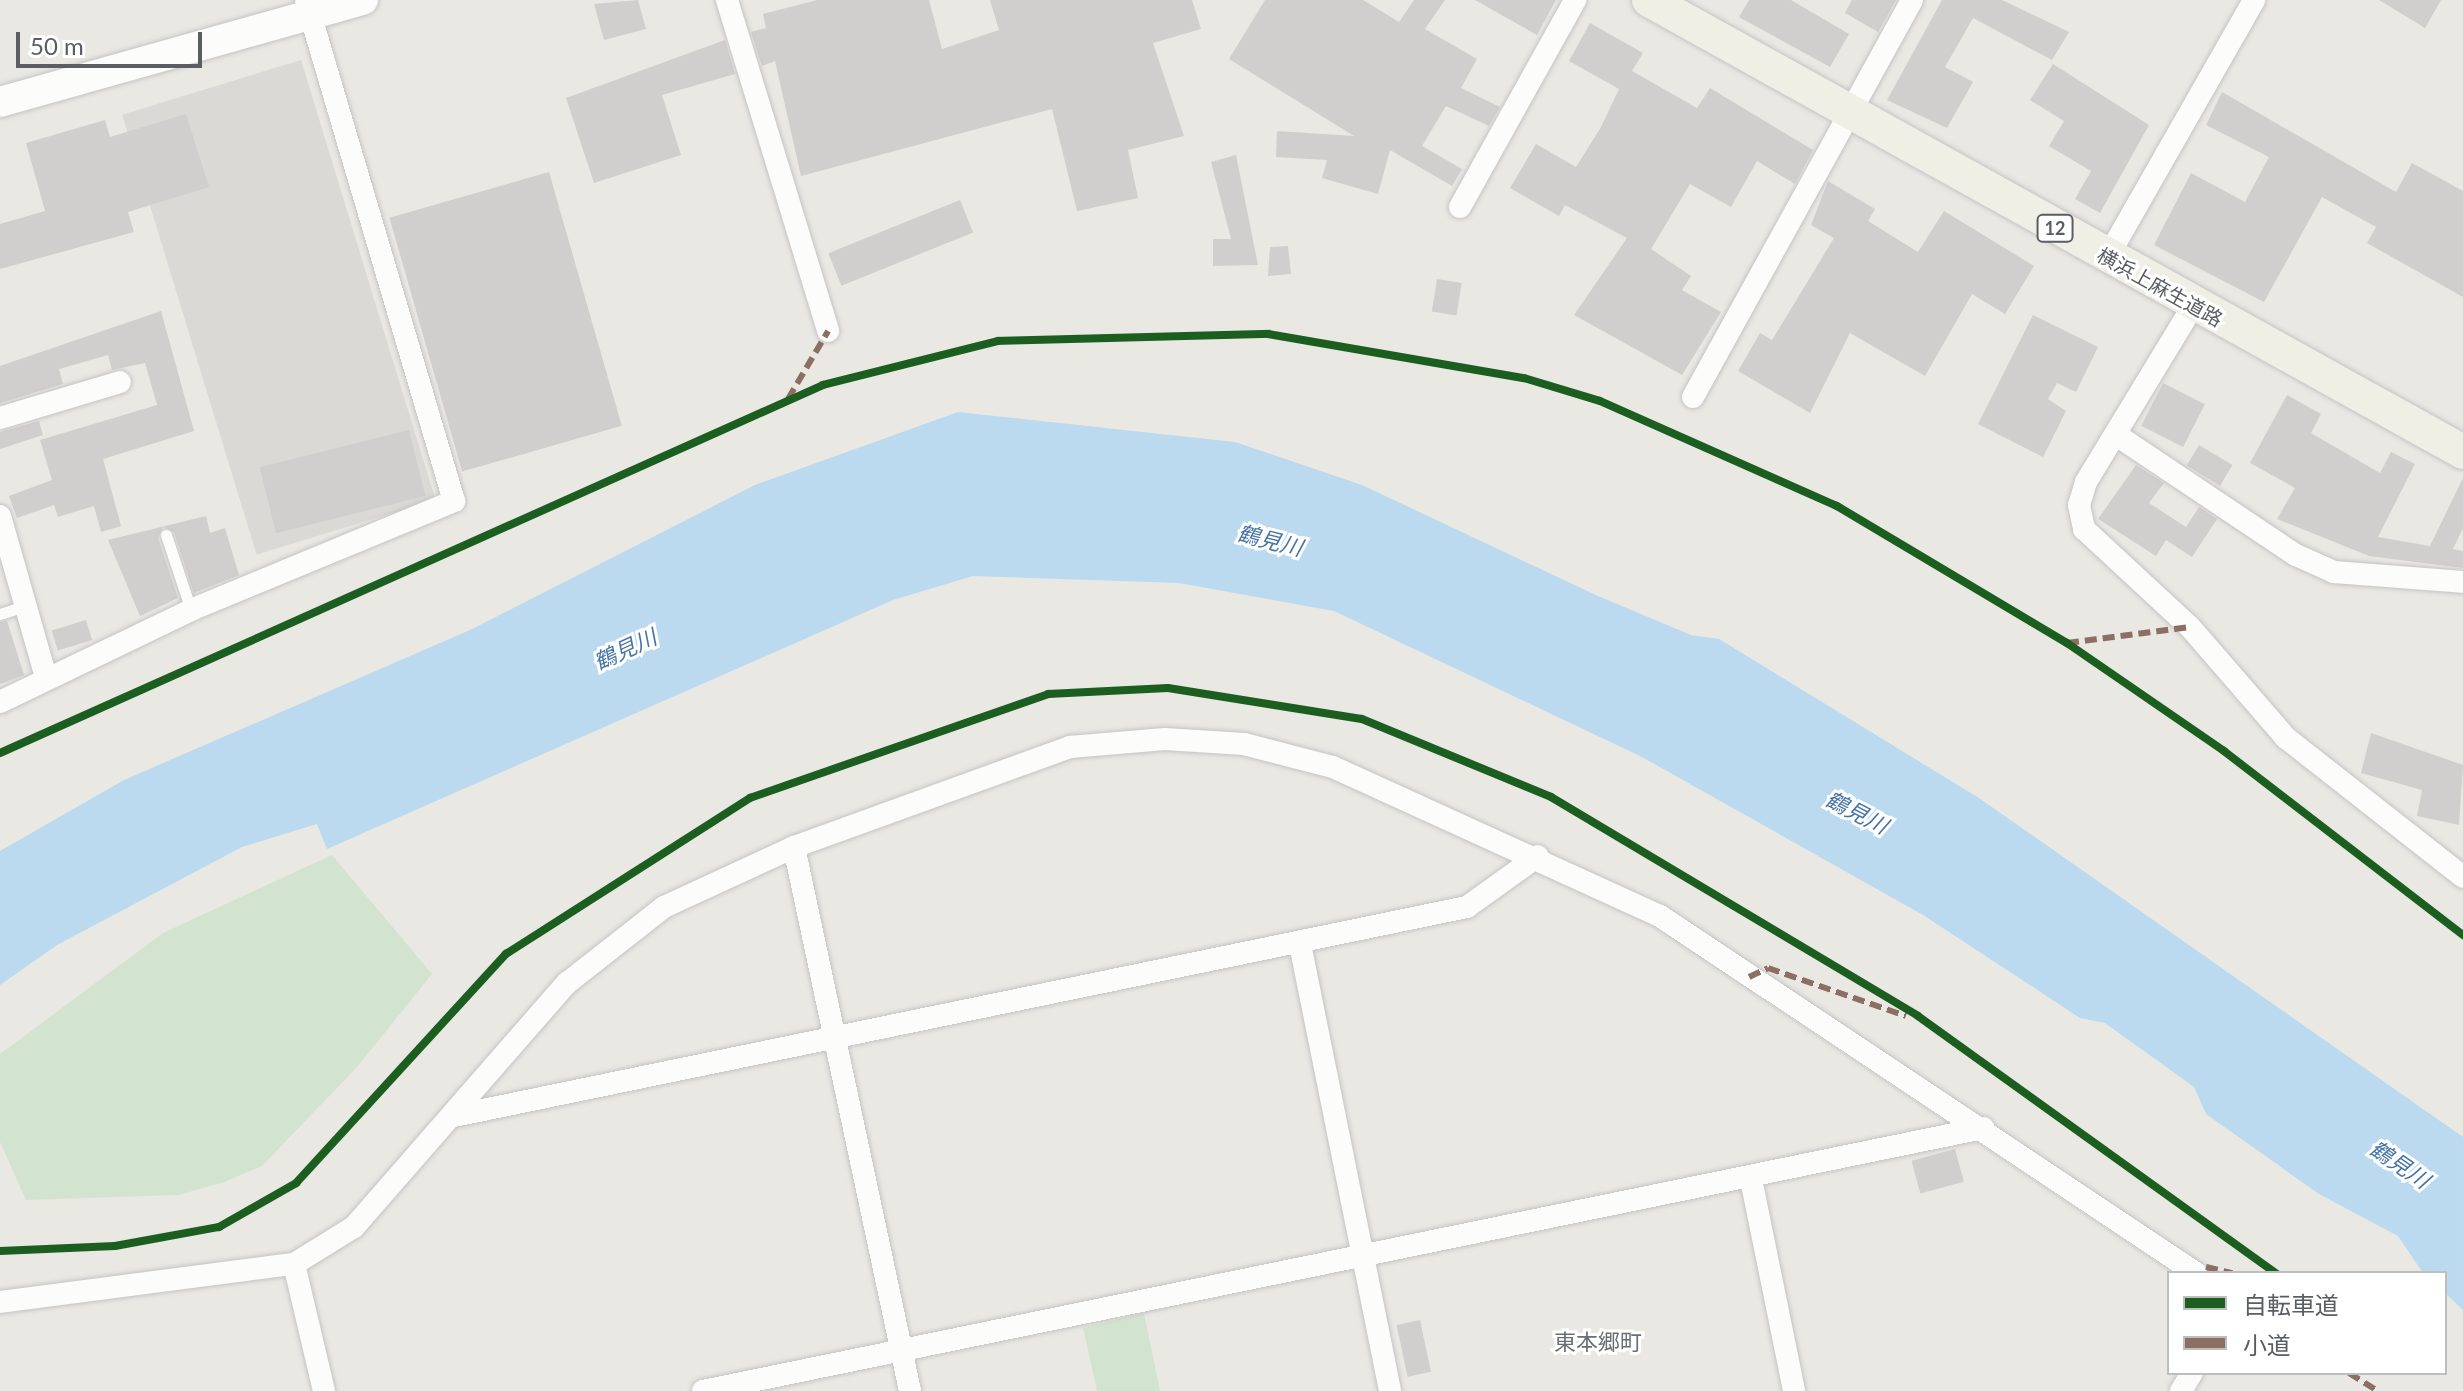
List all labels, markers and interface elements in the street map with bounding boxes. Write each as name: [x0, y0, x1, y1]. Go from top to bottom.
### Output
scale bar: [20, 16, 206, 66]
text: 50 m: [30, 31, 84, 60]
road number: 12: [2035, 214, 2075, 242]
street label: 横浜上麻生道路: [2093, 243, 2227, 331]
water label: 鶴見川: [1235, 519, 1305, 561]
water label: 鶴見川: [590, 623, 660, 675]
water label: 鶴見川: [1822, 785, 1892, 839]
water label: 鶴見川: [2365, 1135, 2435, 1193]
legend: [2167, 1271, 2447, 1375]
text: 自転車道: [2243, 1290, 2339, 1319]
district label: 東本郷町: [1554, 1329, 1642, 1355]
text: 小道: [2243, 1330, 2291, 1359]

